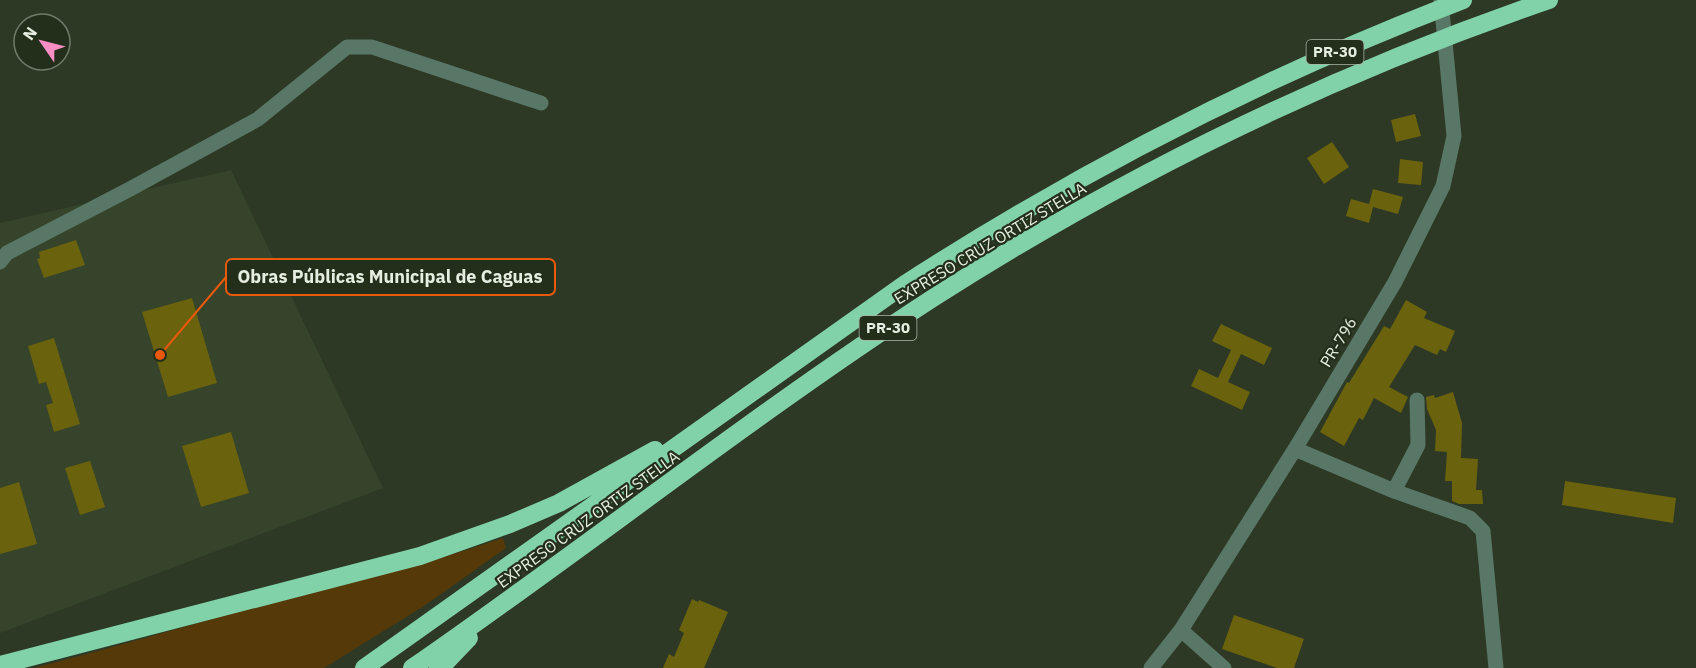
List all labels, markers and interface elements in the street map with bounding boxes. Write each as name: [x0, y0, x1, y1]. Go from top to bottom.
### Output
north arrow: [12, 12, 72, 72]
text: N: [18, 23, 41, 44]
road number: PR-30: [1306, 40, 1364, 64]
street label: EXPRESO CRUZ ORTIZ STELLA: [890, 178, 1090, 308]
callout: Obras Públicas Municipal de Caguas: [226, 259, 555, 295]
text: Obras Públicas Municipal de Caguas: [237, 265, 543, 288]
street label: PR-796: [1315, 313, 1361, 371]
road number: PR-30: [860, 316, 916, 340]
street label: EXPRESO CRUZ ORTIZ STELLA: [493, 446, 683, 592]

